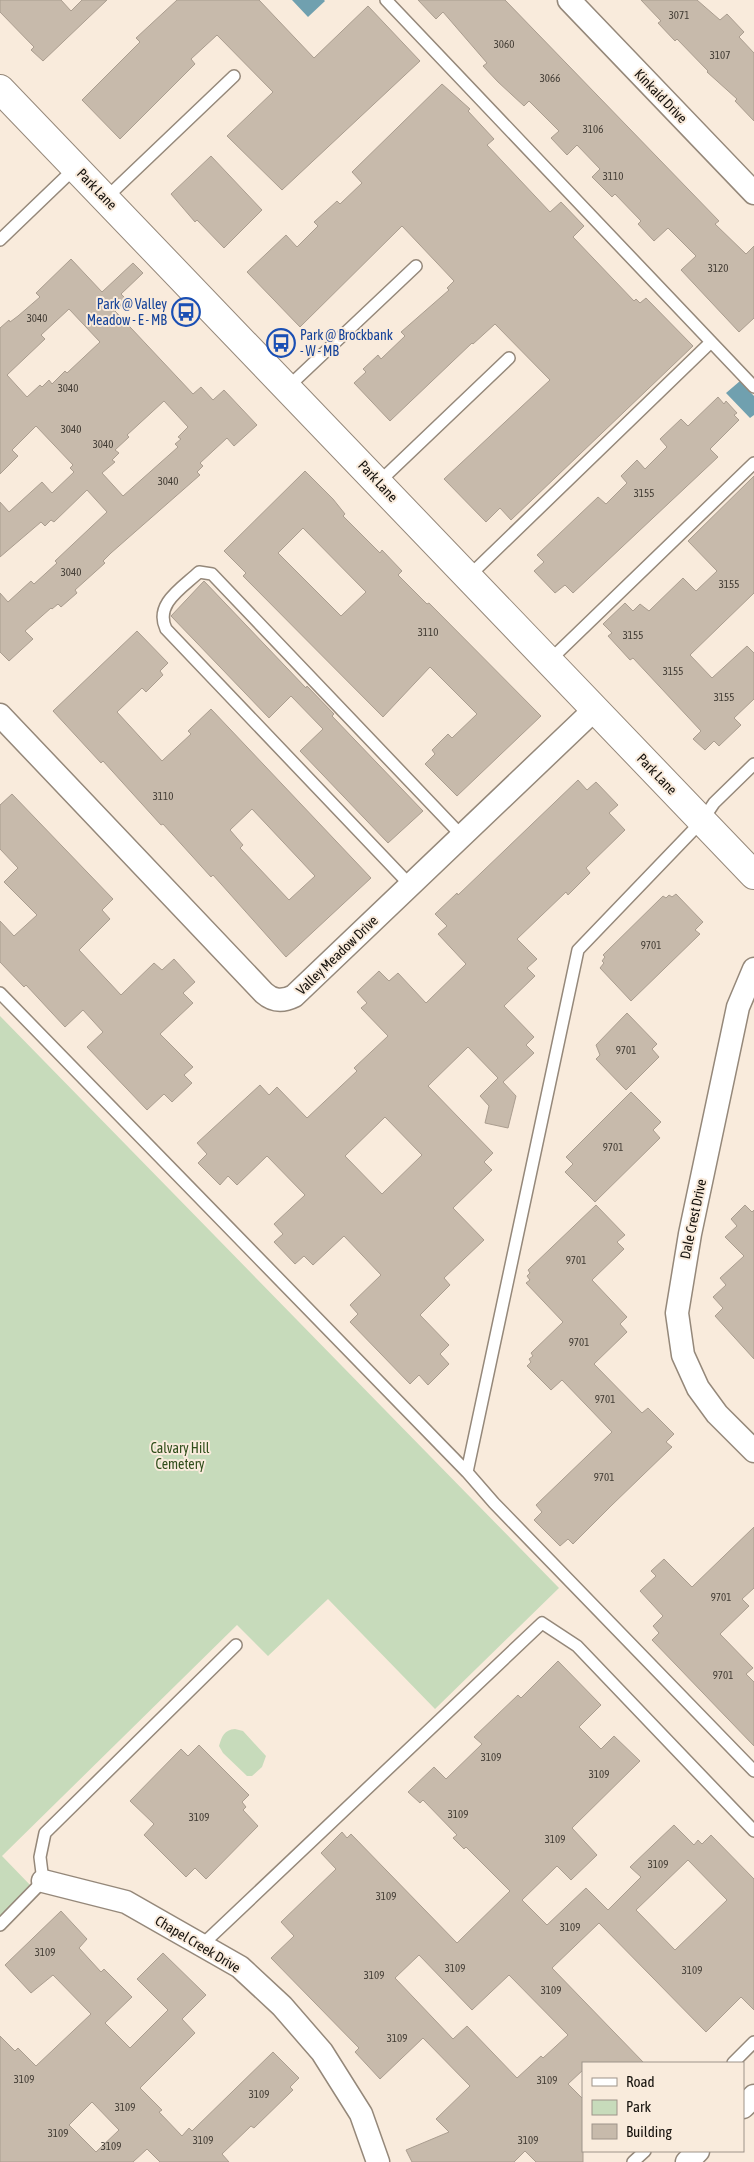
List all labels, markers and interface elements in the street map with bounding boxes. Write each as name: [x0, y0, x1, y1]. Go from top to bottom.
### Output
house number: 3071: [669, 9, 689, 21]
house number: 3060: [494, 38, 514, 50]
house number: 3107: [710, 49, 730, 61]
street label: Kinkaid Drive: [631, 66, 691, 126]
house number: 3066: [540, 72, 560, 84]
house number: 3106: [583, 123, 603, 135]
street label: Park Lane: [74, 165, 120, 213]
house number: 3110: [603, 170, 623, 182]
house number: 3120: [708, 262, 728, 274]
place label: Park @ Valley Meadow - E - MB: [87, 296, 167, 328]
bus stop icon: Park @ Valley Meadow - E - MB: [171, 297, 201, 327]
house number: 3040: [27, 312, 47, 324]
place label: Park @ Brockbank - W - MB: [300, 327, 393, 359]
bus stop icon: Park @ Brockbank - W - MB: [266, 328, 296, 358]
house number: 3040: [58, 382, 78, 394]
house number: 3040: [61, 423, 81, 435]
house number: 3040: [93, 438, 113, 450]
street label: Park Lane: [355, 457, 401, 505]
house number: 3040: [158, 475, 178, 487]
house number: 3155: [634, 487, 654, 499]
house number: 3040: [61, 566, 81, 578]
house number: 3155: [719, 578, 739, 590]
house number: 3110: [418, 626, 438, 638]
house number: 3155: [623, 629, 643, 641]
house number: 3155: [663, 665, 683, 677]
house number: 3155: [714, 691, 734, 703]
street label: Park Lane: [634, 750, 680, 798]
house number: 3110: [153, 790, 173, 802]
street label: Valley Meadow Drive: [293, 912, 381, 998]
house number: 9701: [641, 939, 661, 951]
house number: 9701: [616, 1044, 636, 1056]
house number: 9701: [603, 1141, 623, 1153]
street label: Dale Crest Drive: [677, 1178, 709, 1260]
house number: 9701: [566, 1254, 586, 1266]
house number: 9701: [569, 1336, 589, 1348]
house number: 9701: [595, 1393, 615, 1405]
park label: Calvary Hill Cemetery: [150, 1440, 210, 1472]
house number: 9701: [594, 1471, 614, 1483]
house number: 9701: [711, 1591, 731, 1603]
house number: 9701: [713, 1669, 733, 1681]
house number: 3109: [481, 1751, 501, 1763]
house number: 3109: [589, 1768, 609, 1780]
house number: 3109: [448, 1808, 468, 1820]
house number: 3109: [189, 1811, 209, 1823]
house number: 3109: [545, 1833, 565, 1845]
house number: 3109: [648, 1858, 668, 1870]
house number: 3109: [376, 1890, 396, 1902]
street label: Chapel Creek Drive: [153, 1912, 243, 1976]
house number: 3109: [560, 1921, 580, 1933]
house number: 3109: [35, 1946, 55, 1958]
house number: 3109: [445, 1962, 465, 1974]
house number: 3109: [682, 1964, 702, 1976]
house number: 3109: [364, 1969, 384, 1981]
house number: 3109: [541, 1984, 561, 1996]
house number: 3109: [387, 2032, 407, 2044]
legend: [582, 2062, 744, 2152]
house number: 3109: [14, 2073, 34, 2085]
text: Road: [626, 2073, 655, 2090]
house number: 3109: [537, 2074, 557, 2086]
house number: 3109: [249, 2088, 269, 2100]
text: Park: [626, 2098, 651, 2115]
house number: 3109: [115, 2101, 135, 2113]
text: Building: [626, 2123, 672, 2140]
house number: 3109: [48, 2127, 68, 2139]
house number: 3109: [193, 2134, 213, 2146]
house number: 3109: [518, 2134, 538, 2146]
house number: 3109: [101, 2140, 121, 2152]

